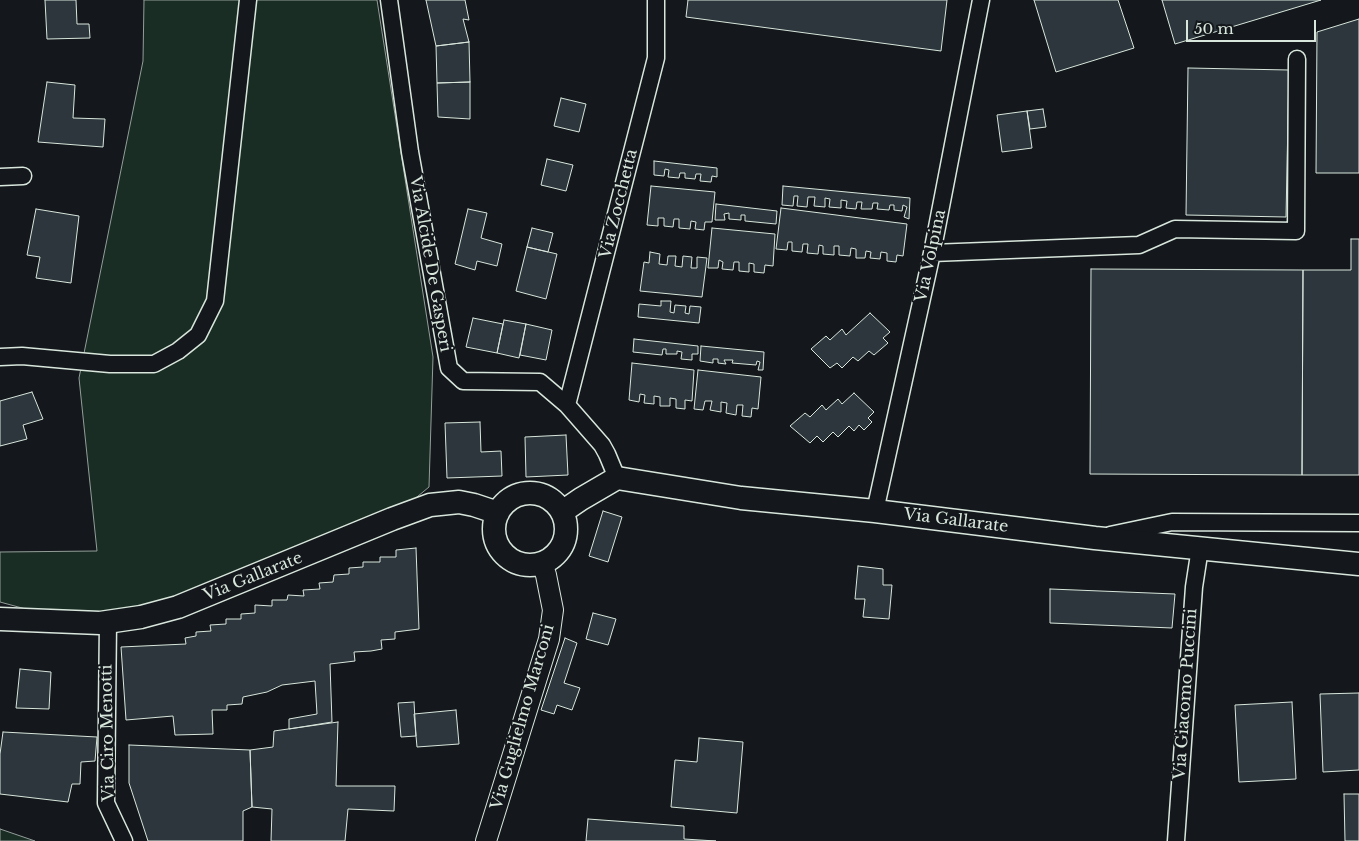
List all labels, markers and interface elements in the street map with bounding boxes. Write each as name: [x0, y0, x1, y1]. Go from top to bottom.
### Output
scale bar: [1189, 10, 1319, 42]
text: 50 m: [1194, 19, 1234, 38]
street label: Via Zocchetta: [596, 147, 642, 261]
street label: Via Alcide De Gasperi: [405, 174, 455, 354]
street label: Via Volpina: [912, 208, 950, 304]
street label: Via Gallarate: [903, 505, 1009, 537]
street label: Via Gallarate: [201, 548, 305, 606]
street label: Via Giacomo Puccini: [1170, 608, 1202, 780]
street label: Via Guglielmo Marconi: [487, 622, 559, 812]
street label: Via Ciro Menotti: [97, 664, 119, 802]

